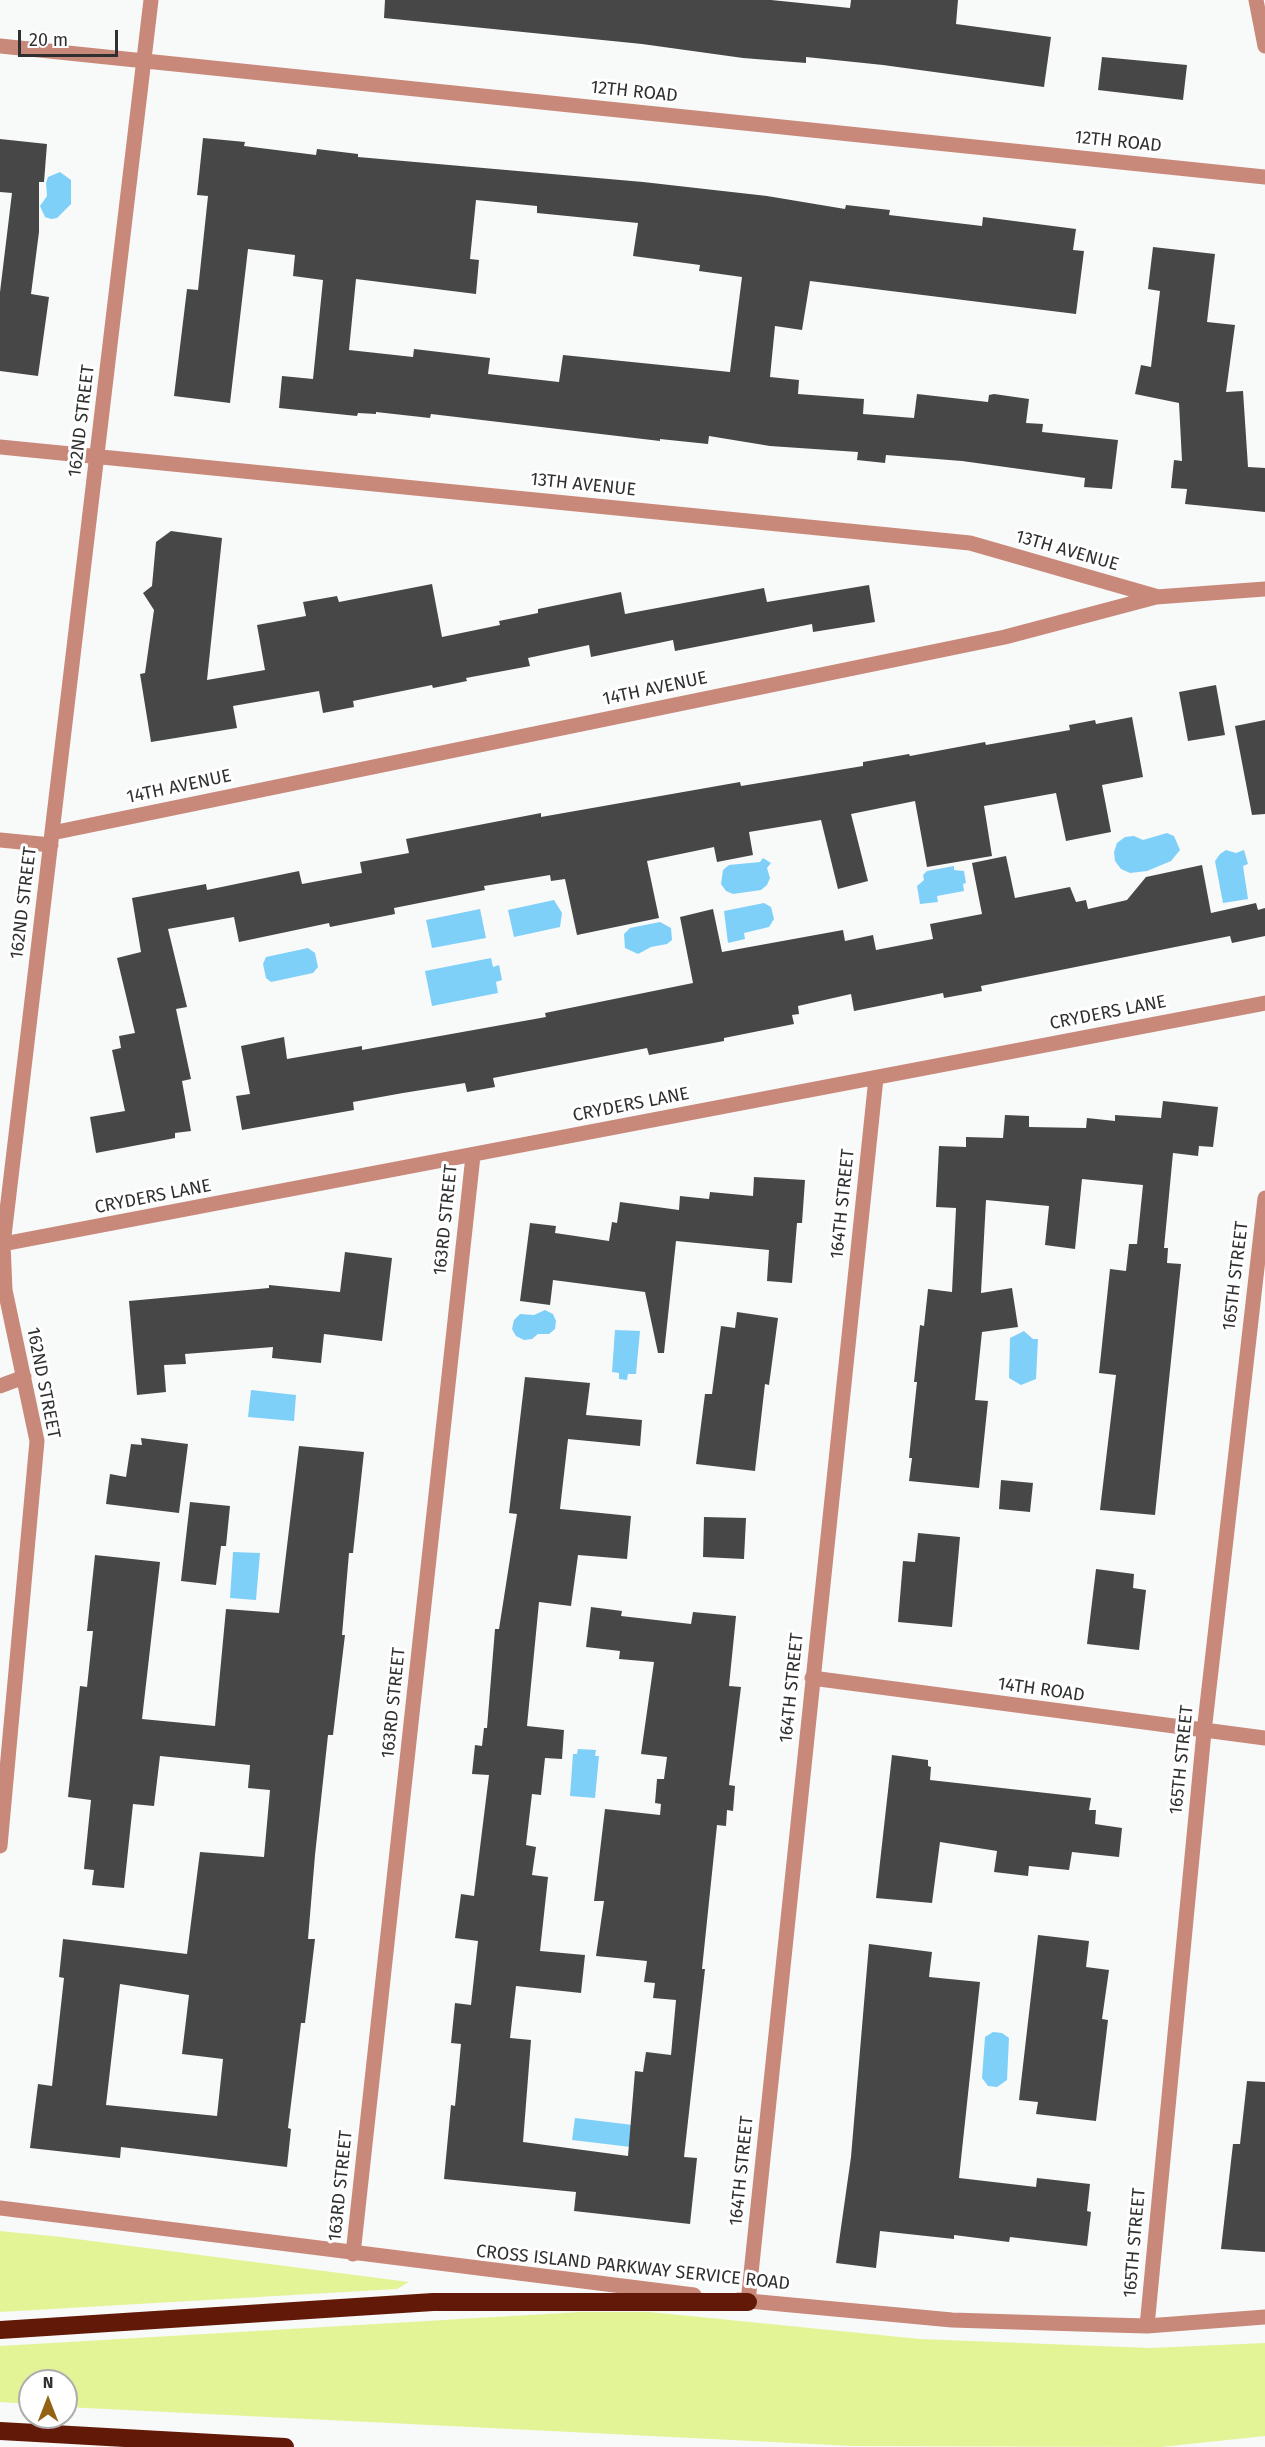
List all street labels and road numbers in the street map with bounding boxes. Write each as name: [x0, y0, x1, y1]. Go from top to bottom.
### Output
street label: 12TH ROAD: [589, 77, 679, 107]
street label: 12TH ROAD: [1073, 127, 1163, 157]
street label: 162ND STREET: [64, 364, 100, 478]
street label: 13TH AVENUE: [529, 469, 637, 501]
street label: 13TH AVENUE: [1013, 526, 1121, 576]
street label: 14TH AVENUE: [601, 667, 709, 711]
street label: 14TH AVENUE: [125, 765, 233, 809]
street label: 162ND STREET: [6, 846, 42, 960]
street label: CRYDERS LANE: [1048, 991, 1168, 1035]
street label: CRYDERS LANE: [571, 1083, 691, 1127]
street label: 164TH STREET: [826, 1148, 860, 1260]
street label: 163RD STREET: [429, 1163, 463, 1277]
street label: CRYDERS LANE: [93, 1175, 213, 1219]
street label: 165TH STREET: [1219, 1220, 1253, 1332]
street label: 162ND STREET: [22, 1326, 64, 1440]
street label: 164TH STREET: [775, 1632, 809, 1744]
street label: 163RD STREET: [377, 1646, 411, 1760]
street label: 14TH ROAD: [996, 1673, 1086, 1707]
street label: 165TH STREET: [1166, 1704, 1198, 1816]
street label: 164TH STREET: [725, 2115, 759, 2227]
street label: 163RD STREET: [324, 2129, 358, 2243]
street label: 165TH STREET: [1119, 2187, 1151, 2299]
street label: CROSS ISLAND PARKWAY SERVICE ROAD: [475, 2241, 791, 2295]

